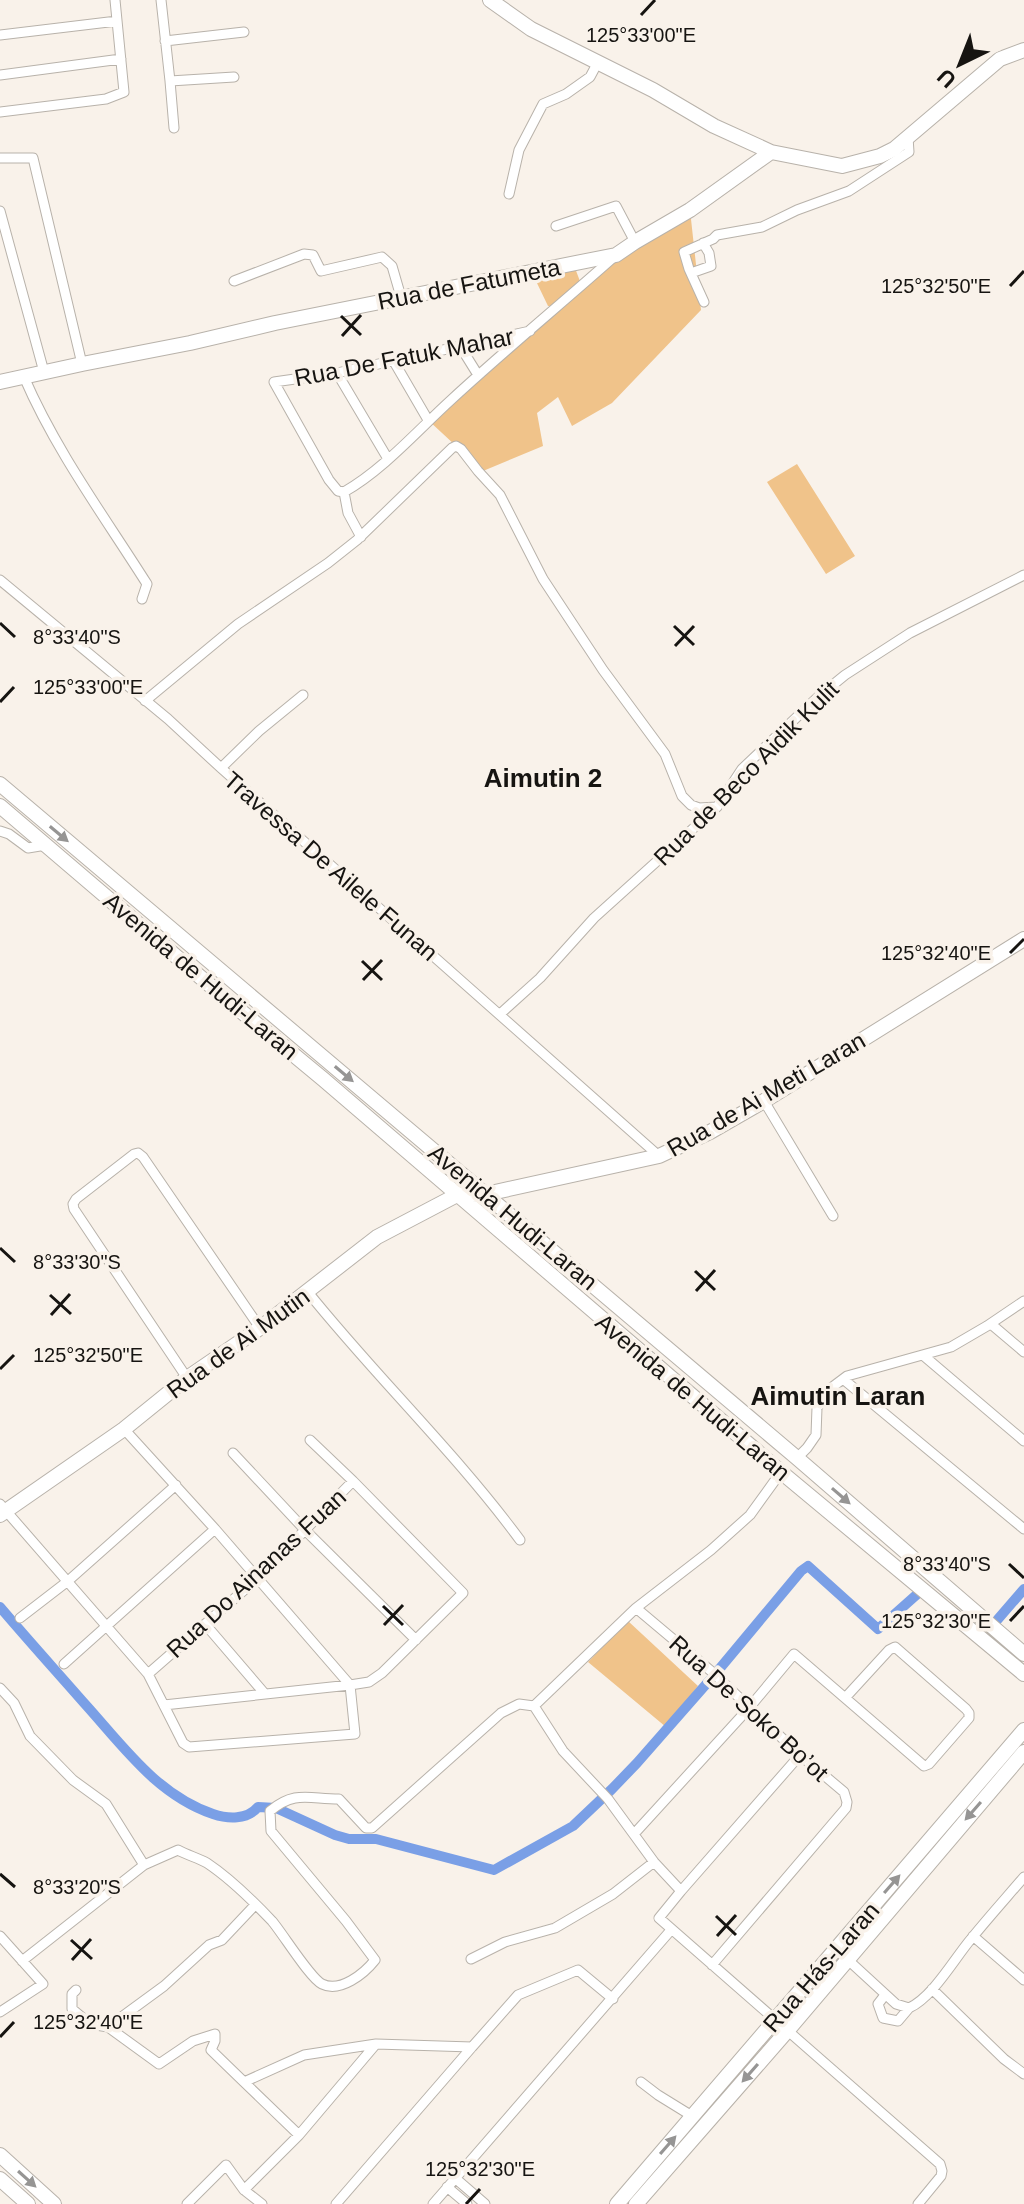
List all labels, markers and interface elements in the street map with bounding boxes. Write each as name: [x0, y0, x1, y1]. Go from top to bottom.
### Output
text: 125°33'00"E: [586, 24, 696, 46]
north arrow: [920, 24, 1000, 104]
text: U: [932, 64, 961, 93]
street label: Rua de Fatumeta: [375, 253, 563, 315]
text: 125°32'50"E: [881, 275, 991, 297]
street label: Rua De Fatuk Mahar: [292, 322, 516, 392]
text: 8°33'40"S: [33, 626, 121, 648]
street label: Rua de Beco Aidik Kulit: [648, 675, 844, 871]
text: 125°33'00"E: [33, 676, 143, 698]
district label: Aimutin 2: [484, 763, 602, 793]
street label: Travessa De Ailele Funan: [219, 766, 443, 966]
one-way arrow: [49, 825, 69, 842]
street label: Avenida de Hudi-Laran: [98, 887, 304, 1065]
text: 125°32'40"E: [881, 942, 991, 964]
street label: Rua de Ai Meti Laran: [662, 1026, 870, 1162]
one-way arrow: [333, 1065, 353, 1082]
street label: Avenida Hudi-Laran: [423, 1139, 603, 1295]
text: 8°33'30"S: [33, 1251, 121, 1273]
street label: Rua de Ai Mutin: [162, 1282, 314, 1404]
street label: Avenida de Hudi-Laran: [590, 1308, 796, 1486]
text: 125°32'50"E: [33, 1344, 143, 1366]
district label: Aimutin Laran: [751, 1381, 925, 1411]
street label: Rua Do Ainanas Fuan: [161, 1483, 351, 1663]
one-way arrow: [831, 1487, 851, 1504]
text: 8°33'40"S: [903, 1553, 991, 1575]
text: 125°32'30"E: [881, 1610, 991, 1632]
street label: Rua De Soko Bo’ot: [664, 1630, 834, 1787]
one-way arrow: [965, 1801, 982, 1821]
one-way arrow: [883, 1874, 900, 1894]
text: 8°33'20"S: [33, 1876, 121, 1898]
street label: Rua Hás-Laran: [757, 1897, 885, 2037]
text: 125°32'40"E: [33, 2011, 143, 2033]
one-way arrow: [742, 2062, 759, 2082]
one-way arrow: [658, 2135, 676, 2154]
text: 125°32'30"E: [425, 2158, 535, 2180]
one-way arrow: [17, 2170, 36, 2188]

